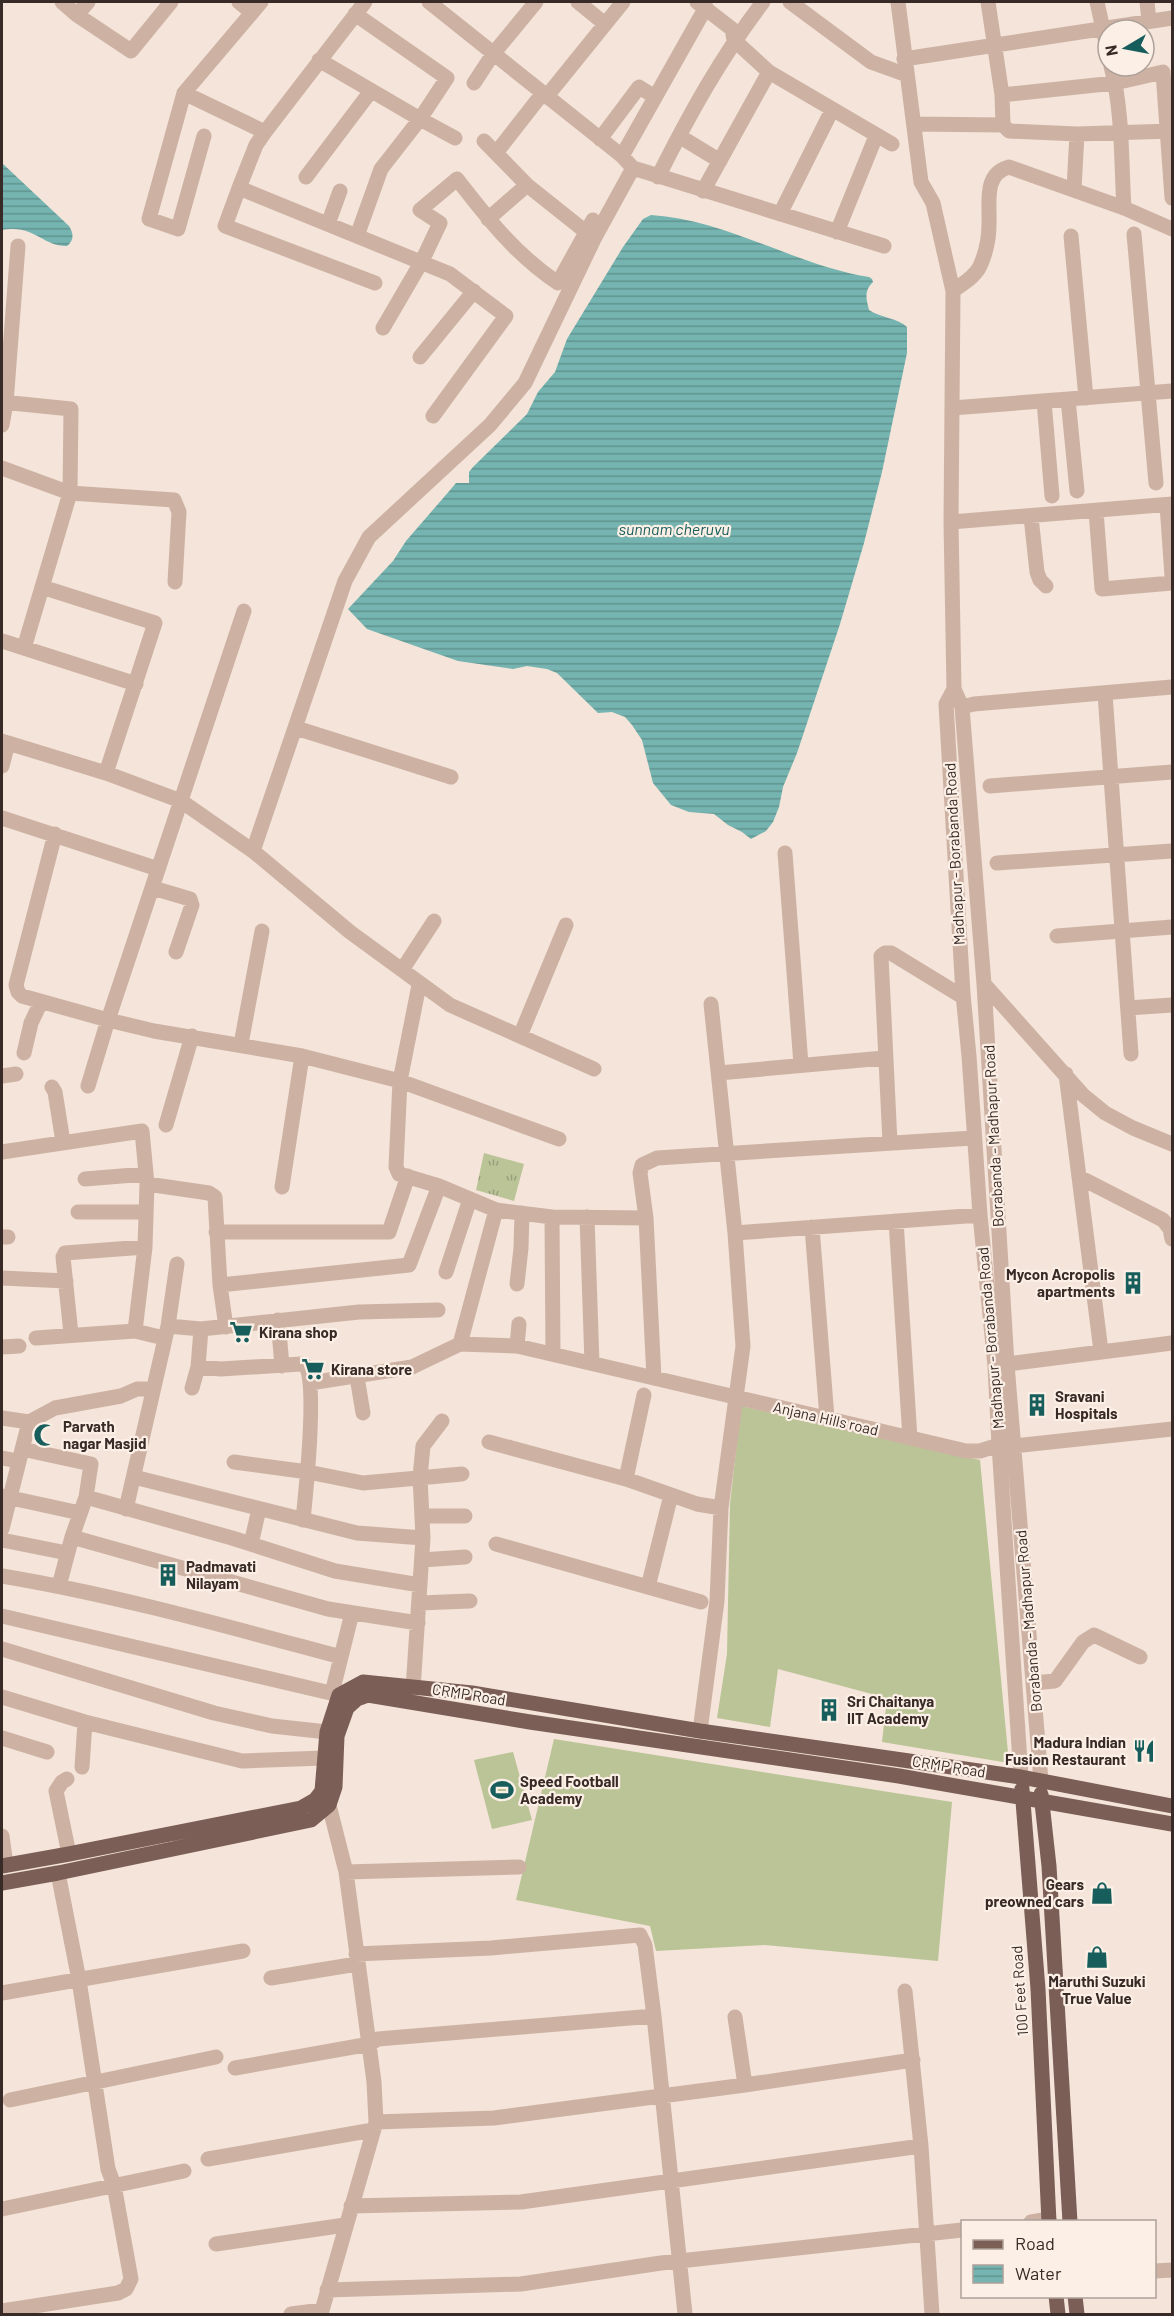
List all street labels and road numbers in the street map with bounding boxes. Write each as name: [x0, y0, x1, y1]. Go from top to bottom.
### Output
street label: Madhapur - Borabanda Road: [940, 762, 968, 946]
street label: Borabanda - Madhapur Road: [979, 1044, 1007, 1228]
street label: Madhapur - Borabanda Road: [973, 1246, 1007, 1430]
street label: Anjana Hills road: [772, 1397, 880, 1439]
street label: Borabanda - Madhapur Road: [1011, 1529, 1045, 1713]
street label: CRMP Road: [431, 1679, 507, 1709]
street label: CRMP Road: [911, 1751, 987, 1781]
street label: 100 Feet Road: [1007, 1945, 1031, 2037]

